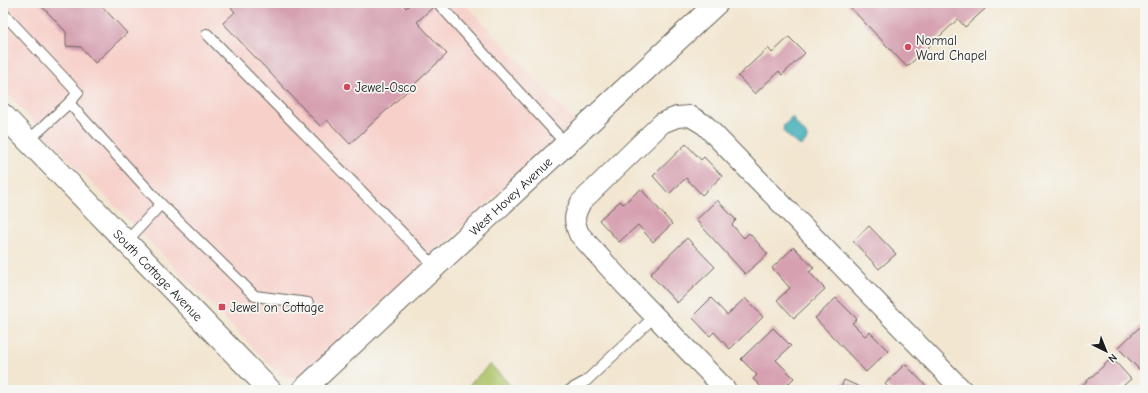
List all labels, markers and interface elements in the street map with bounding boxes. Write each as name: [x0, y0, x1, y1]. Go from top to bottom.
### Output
place label: Normal Ward Chapel: [916, 33, 987, 63]
marker: Normal Ward Chapel: [903, 42, 913, 52]
place label: Jewel-Osco: [355, 80, 417, 95]
marker: Jewel-Osco: [342, 82, 352, 92]
street label: West Hovey Avenue: [466, 153, 555, 238]
street label: South Cottage Avenue: [111, 226, 206, 324]
place label: Jewel on Cottage: [230, 300, 325, 315]
marker: Jewel on Cottage: [217, 302, 227, 312]
north arrow: [1086, 331, 1126, 371]
text: N: [1105, 351, 1120, 365]

